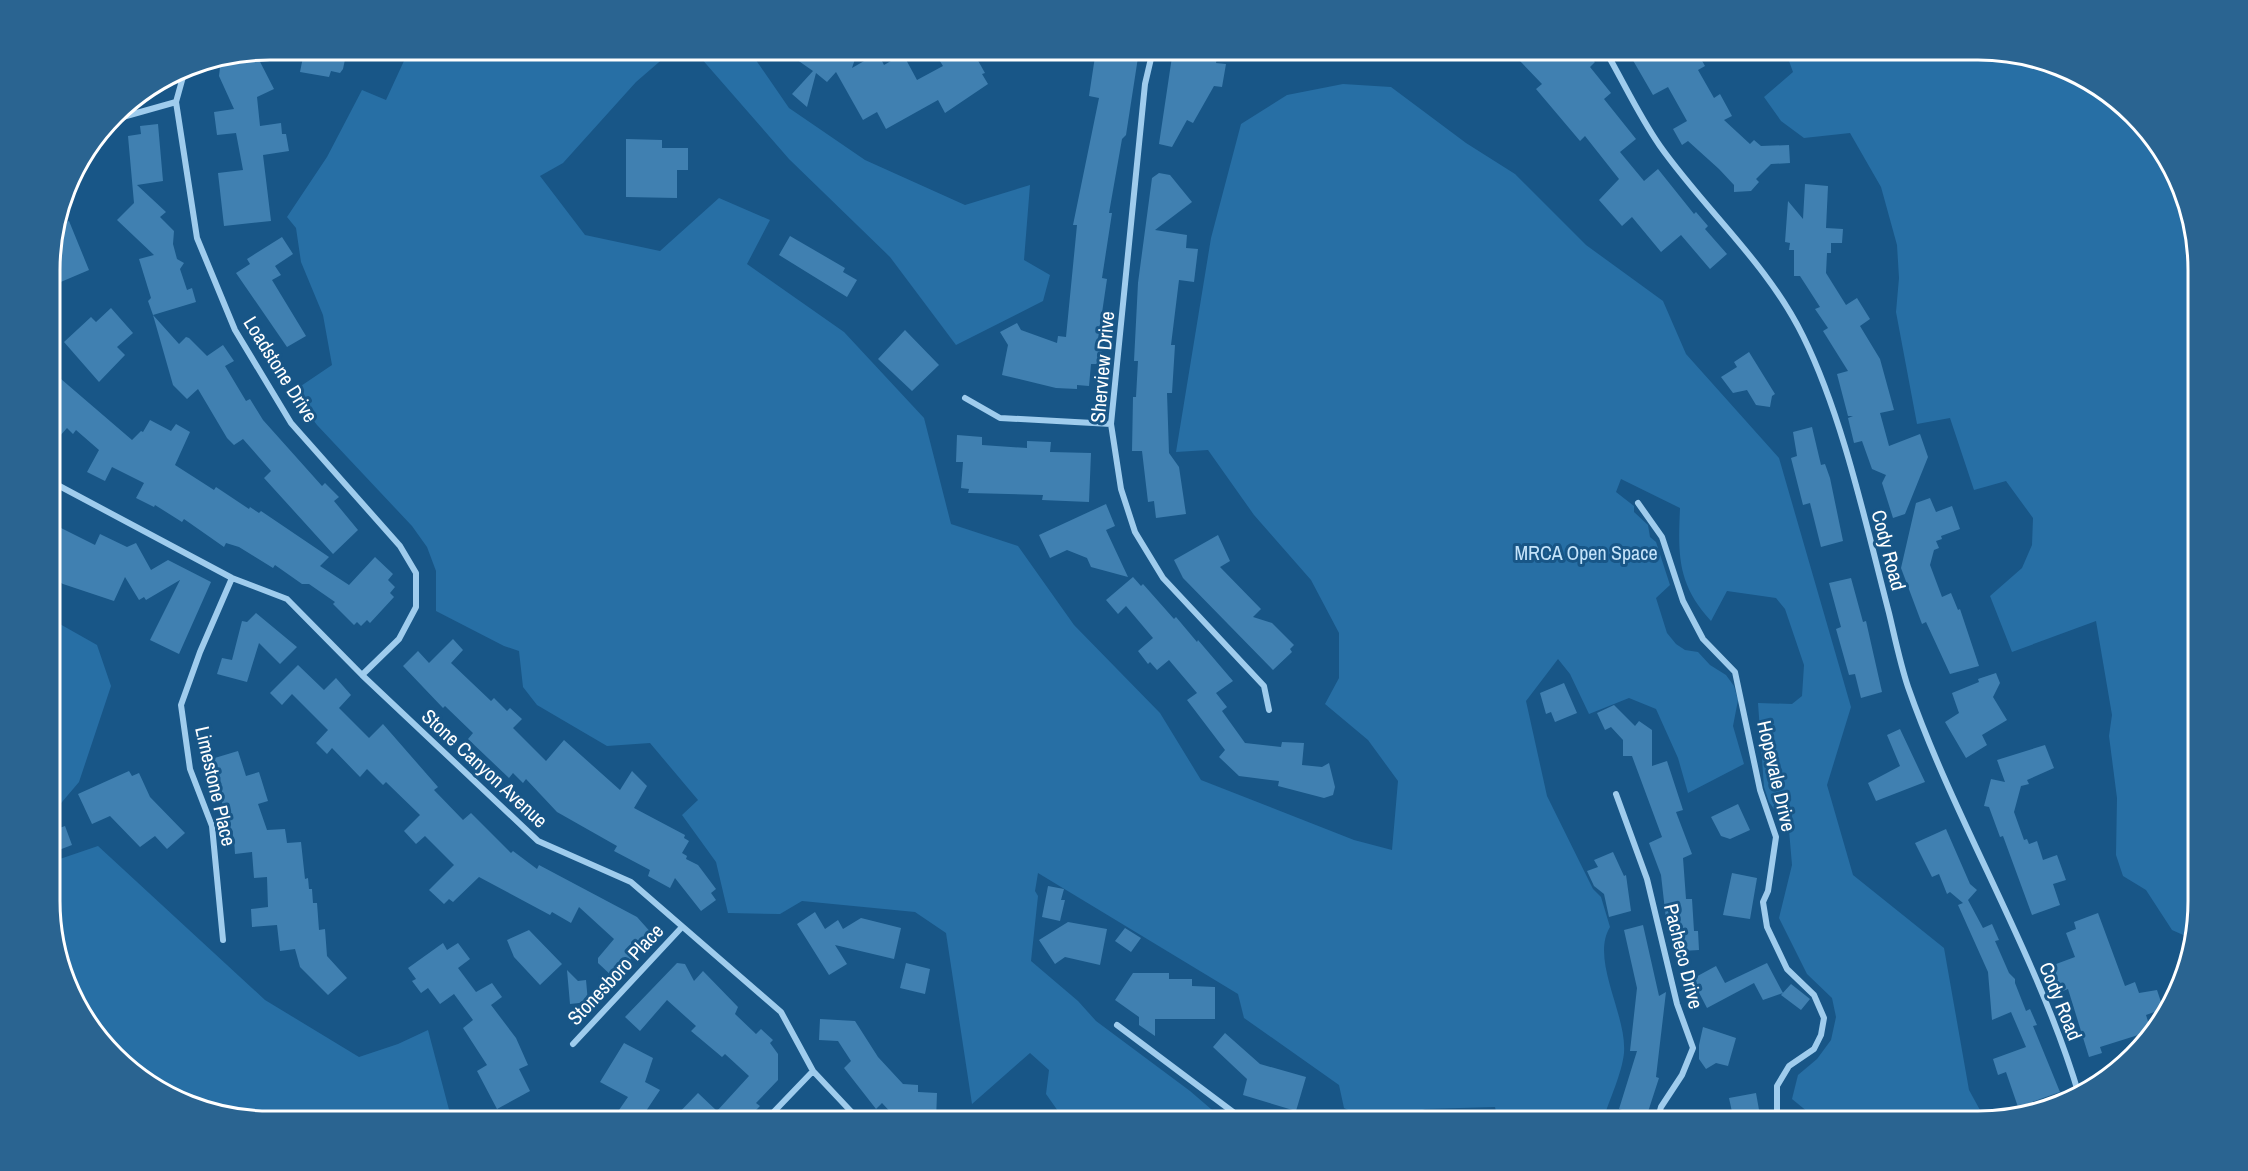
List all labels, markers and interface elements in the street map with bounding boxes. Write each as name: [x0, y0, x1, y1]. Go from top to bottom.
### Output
street label: Sherview Drive: [1084, 310, 1120, 424]
street label: Loadstone Drive: [238, 311, 324, 427]
street label: Cody Road: [1865, 507, 1913, 593]
park label: MRCA Open Space: [1514, 539, 1658, 566]
street label: Stone Canyon Avenue: [416, 703, 554, 833]
street label: Hopevale Drive: [1751, 718, 1803, 834]
street label: Limestone Place: [189, 723, 243, 849]
street label: Pacheco Drive: [1658, 901, 1710, 1011]
street label: Stonesboro Place: [561, 917, 669, 1031]
street label: Cody Road: [2033, 958, 2089, 1044]

